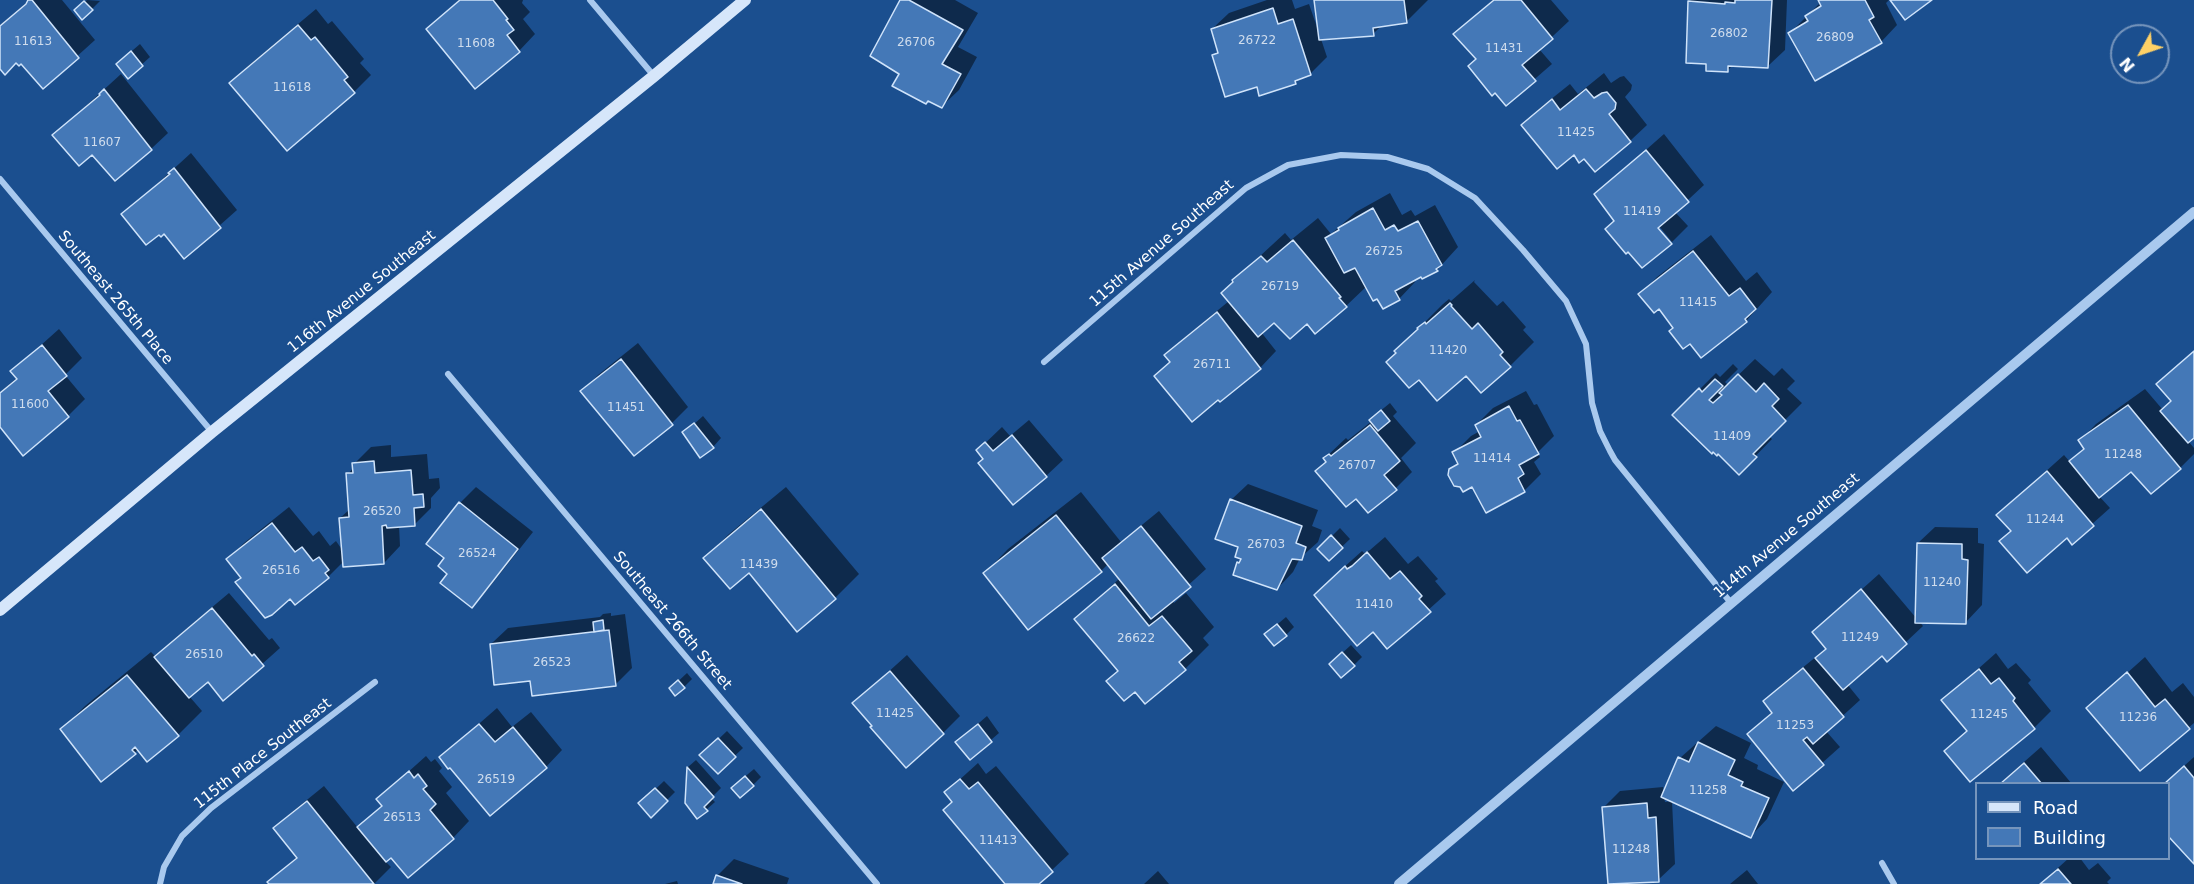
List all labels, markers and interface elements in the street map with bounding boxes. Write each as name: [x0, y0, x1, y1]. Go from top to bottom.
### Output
north arrow: [2110, 24, 2170, 84]
house number: 26802: [1710, 27, 1748, 41]
house number: 26809: [1816, 31, 1854, 45]
house number: 26722: [1238, 34, 1276, 48]
house number: 11613: [14, 35, 52, 49]
house number: 26706: [897, 36, 935, 50]
house number: 11608: [457, 37, 495, 51]
house number: 11431: [1485, 42, 1523, 56]
text: N: [2116, 53, 2139, 76]
house number: 11618: [273, 81, 311, 95]
house number: 11425: [1557, 126, 1595, 140]
house number: 11607: [83, 136, 121, 150]
street label: 115th Avenue Southeast: [1086, 177, 1238, 311]
house number: 11419: [1623, 205, 1661, 219]
street label: Southeast 265th Place: [54, 227, 176, 369]
street label: 116th Avenue Southeast: [284, 227, 440, 357]
house number: 26725: [1365, 245, 1403, 259]
house number: 26719: [1261, 280, 1299, 294]
house number: 11415: [1679, 296, 1717, 310]
house number: 11420: [1429, 344, 1467, 358]
house number: 26711: [1193, 358, 1231, 372]
house number: 11600: [11, 398, 49, 412]
house number: 11451: [607, 401, 645, 415]
house number: 11409: [1713, 430, 1751, 444]
house number: 11248: [2104, 448, 2142, 462]
house number: 11414: [1473, 452, 1511, 466]
house number: 26707: [1338, 459, 1376, 473]
street label: 114th Avenue Southeast: [1710, 470, 1864, 602]
house number: 26520: [363, 505, 401, 519]
house number: 11244: [2026, 513, 2064, 527]
house number: 26703: [1247, 538, 1285, 552]
house number: 26524: [458, 547, 496, 561]
street label: Southeast 266th Street: [609, 548, 735, 694]
house number: 11439: [740, 558, 778, 572]
house number: 26516: [262, 564, 300, 578]
house number: 11240: [1923, 576, 1961, 590]
house number: 11410: [1355, 598, 1393, 612]
house number: 11249: [1841, 631, 1879, 645]
house number: 26622: [1117, 632, 1155, 646]
house number: 26510: [185, 648, 223, 662]
house number: 26523: [533, 656, 571, 670]
street label: 115th Place Southeast: [191, 695, 335, 813]
house number: 11425: [876, 707, 914, 721]
house number: 11245: [1970, 708, 2008, 722]
house number: 11236: [2119, 711, 2157, 725]
house number: 11253: [1776, 719, 1814, 733]
house number: 26519: [477, 773, 515, 787]
legend: [1975, 782, 2170, 860]
house number: 11258: [1689, 784, 1727, 798]
text: Road: [2033, 797, 2078, 818]
house number: 26513: [383, 811, 421, 825]
text: Building: [2033, 827, 2106, 848]
house number: 11413: [979, 834, 1017, 848]
house number: 11248: [1612, 843, 1650, 857]

